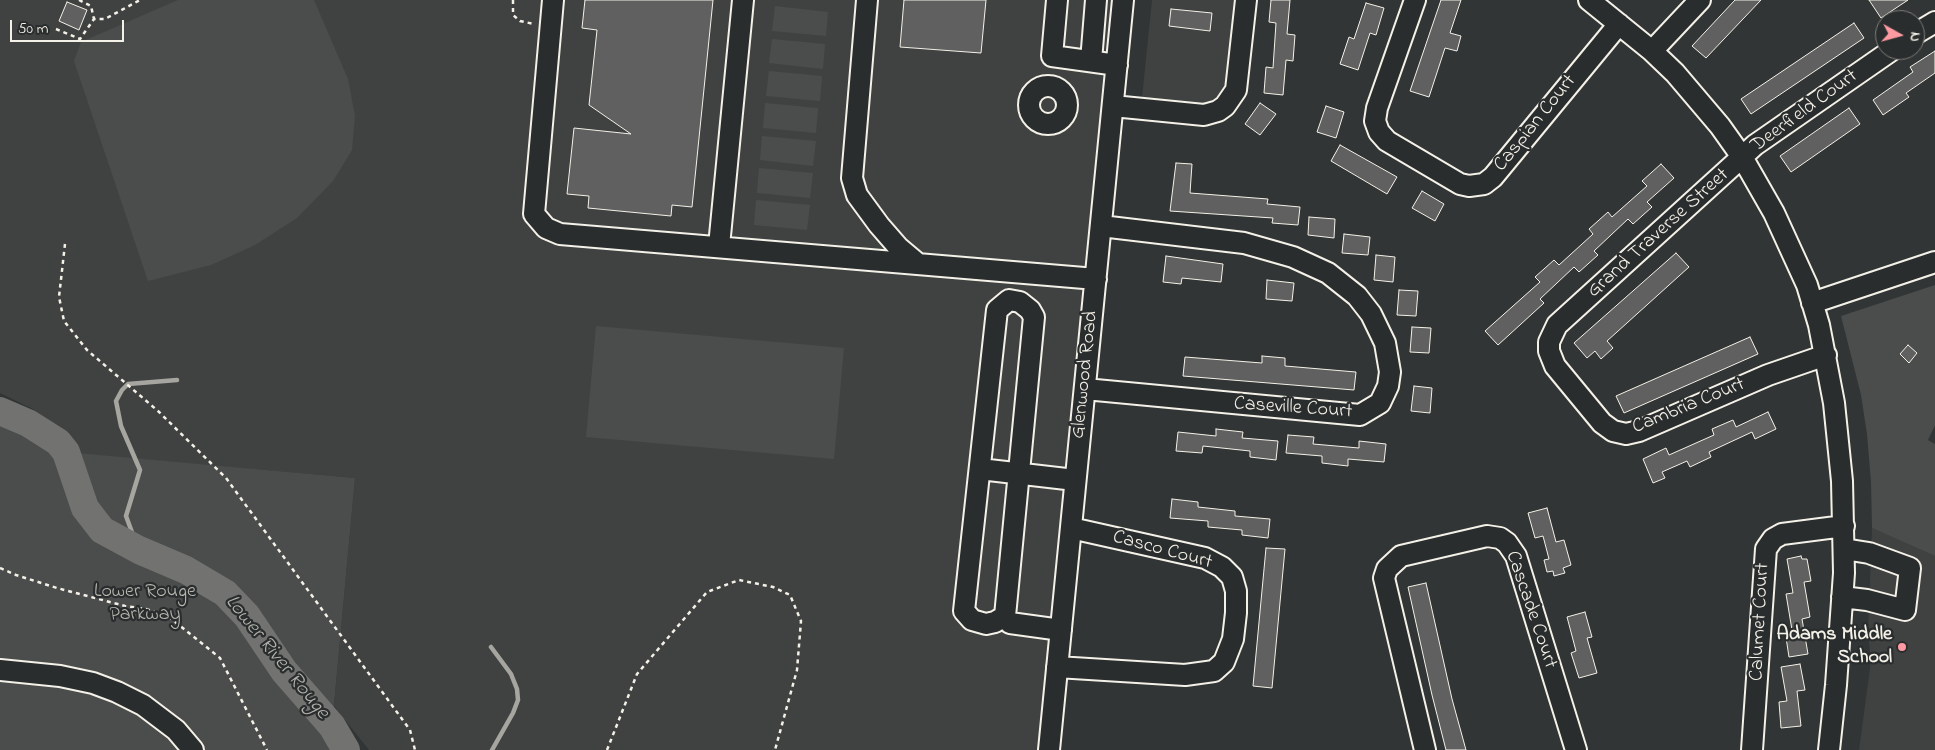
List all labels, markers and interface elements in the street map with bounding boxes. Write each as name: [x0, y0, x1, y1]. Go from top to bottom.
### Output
scale bar: [12, 10, 126, 42]
north arrow: [1875, 10, 1925, 60]
text: 50 m: [18, 18, 48, 40]
text: N: [1903, 31, 1925, 43]
street label: Deerfield Court: [1747, 65, 1863, 159]
street label: Caspian Court: [1490, 71, 1582, 177]
street label: Grand Traverse Street: [1583, 164, 1735, 304]
street label: Glenwood Road: [1067, 310, 1105, 440]
street label: Cambria Court: [1629, 374, 1749, 440]
street label: Caseville Court: [1233, 393, 1353, 425]
street label: Casco Court: [1110, 526, 1214, 576]
street label: Cascade Court: [1499, 548, 1561, 672]
street label: Calumet Court: [1746, 562, 1776, 682]
park label: Lower Rouge Parkway: [94, 581, 196, 628]
water label: Lower River Rouge: [218, 591, 334, 725]
place label: Adams Middle School: [1776, 624, 1892, 671]
marker: Adams Middle School: [1896, 641, 1908, 653]

